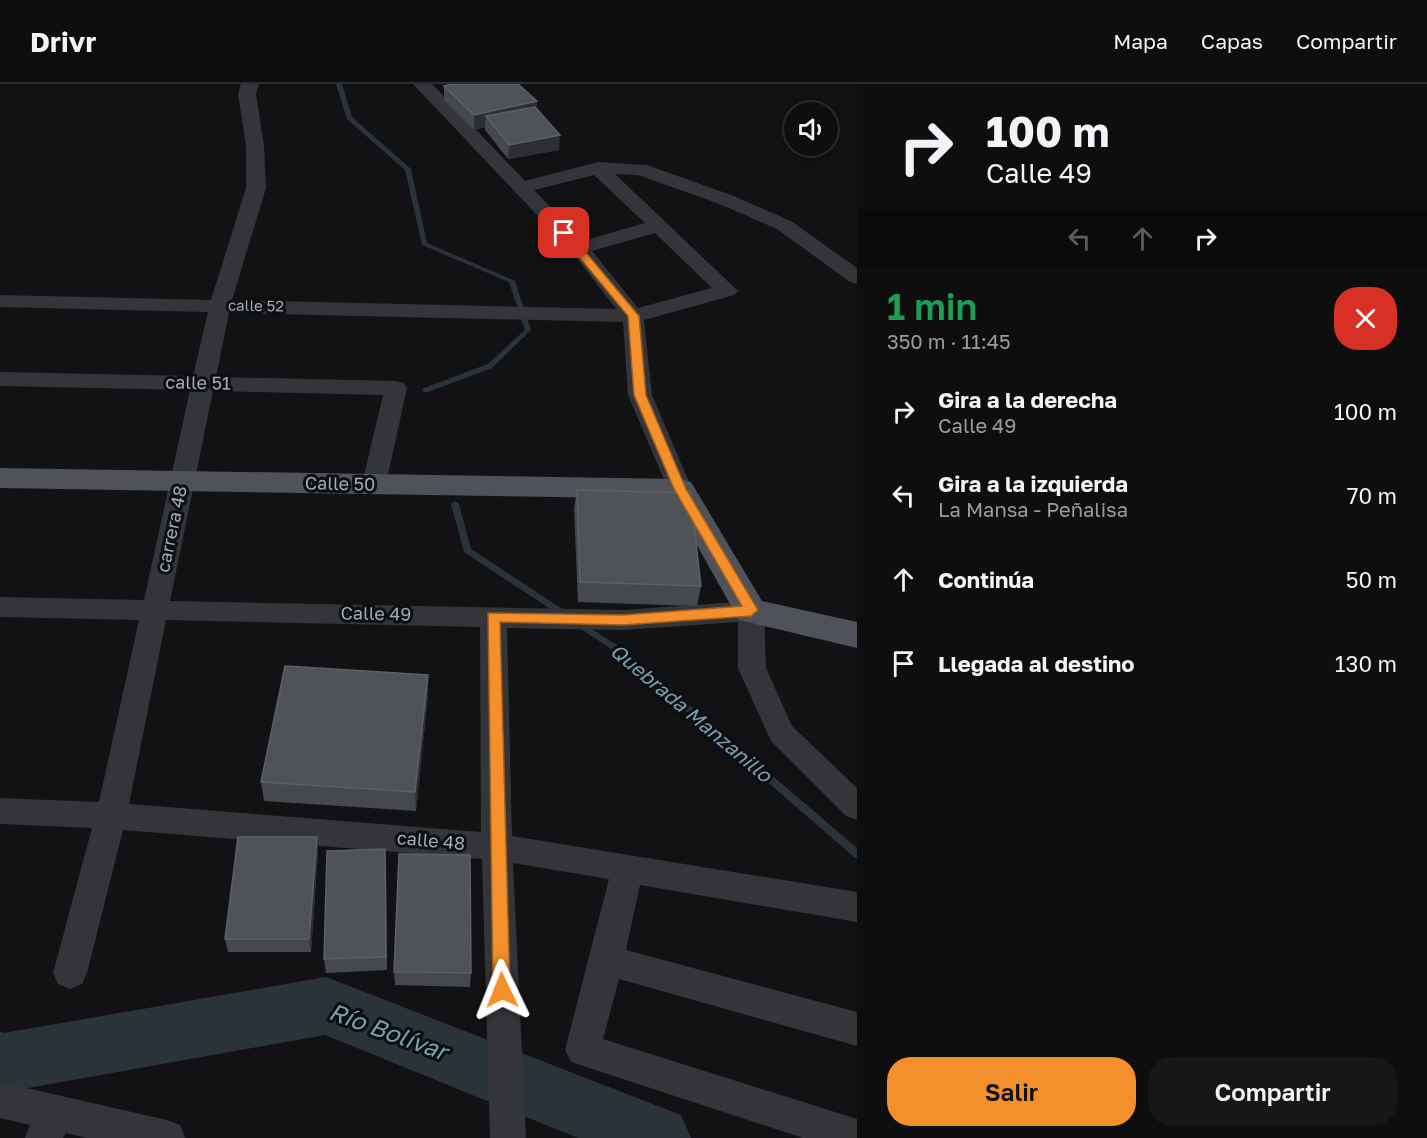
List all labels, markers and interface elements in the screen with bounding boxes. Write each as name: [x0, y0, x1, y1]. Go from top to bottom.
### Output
text: Drivr: [30, 25, 96, 58]
text: Mapa: [1113, 28, 1168, 54]
text: Capas: [1201, 28, 1263, 54]
text: Compartir: [1296, 28, 1397, 54]
map controls: [784, 102, 838, 156]
button: sound: [784, 102, 838, 156]
text: 100 m: [986, 106, 1109, 156]
icon: right: [887, 108, 965, 186]
text: Calle 49: [986, 157, 1092, 189]
pin: [538, 207, 589, 258]
icon: arrive: [547, 216, 580, 249]
icon: left: [1063, 222, 1096, 255]
icon: ahead: [1126, 222, 1159, 255]
icon: right: [1189, 222, 1222, 255]
text: 1 min: [887, 285, 977, 328]
button: close: [1334, 287, 1397, 350]
street label: calle 52: [228, 296, 284, 314]
text: 350 m · 11:45: [887, 329, 1011, 353]
street label: calle 51: [165, 370, 231, 394]
text: Gira a la derecha: [938, 386, 1117, 413]
icon: right: [887, 395, 920, 428]
text: 100 m: [1334, 398, 1397, 425]
text: Calle 49: [938, 413, 1016, 437]
text: Gira a la izquierda: [938, 470, 1128, 497]
street label: Calle 50: [305, 471, 375, 495]
icon: left: [887, 479, 920, 512]
text: 70 m: [1347, 482, 1397, 509]
street label: carrera 48: [151, 484, 191, 574]
text: La Mansa - Peñalisa: [938, 497, 1128, 521]
icon: ahead: [887, 563, 920, 596]
text: Continúa: [938, 566, 1034, 593]
text: 50 m: [1346, 566, 1397, 593]
street label: Calle 49: [341, 601, 411, 625]
water label: Quebrada Manzanillo: [606, 638, 778, 787]
icon: arrive: [887, 647, 920, 680]
text: Llegada al destino: [938, 650, 1135, 677]
text: 130 m: [1335, 650, 1397, 677]
street label: calle 48: [396, 826, 466, 854]
position arrow: [470, 958, 534, 1022]
water label: Río Bolívar: [326, 996, 455, 1067]
button: Salir: [887, 1057, 1136, 1126]
button: Compartir: [1148, 1057, 1397, 1126]

